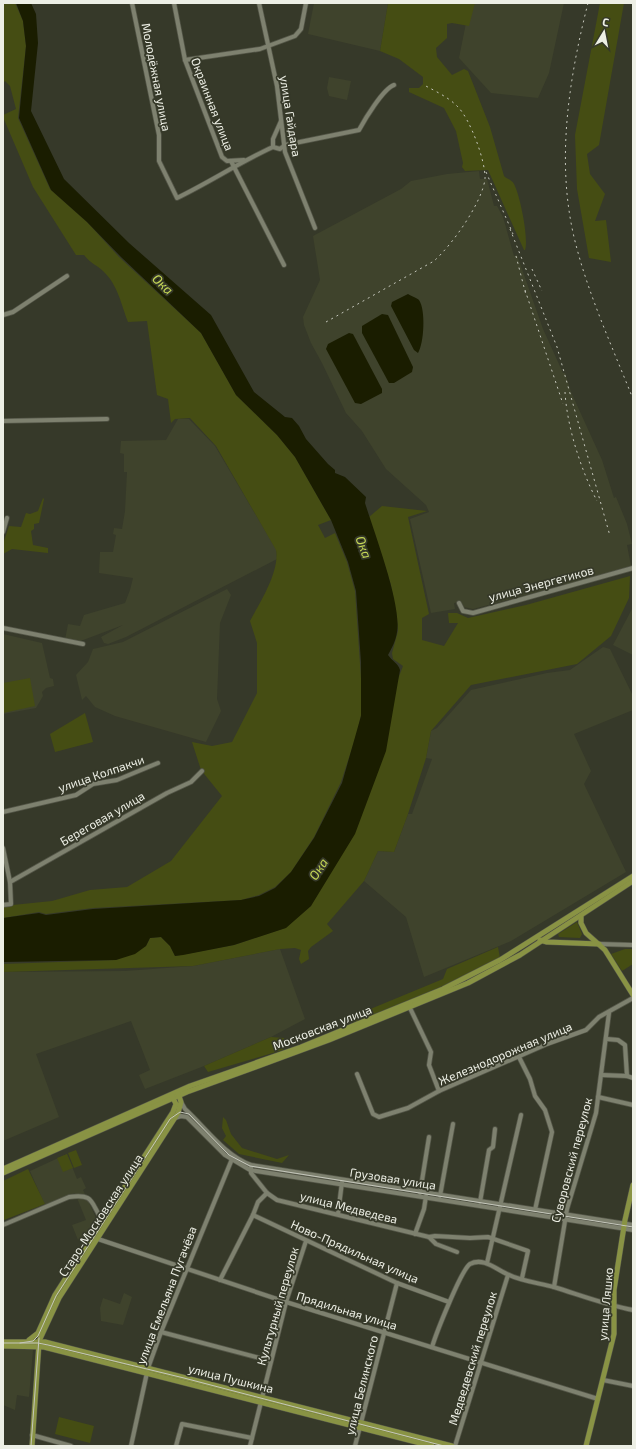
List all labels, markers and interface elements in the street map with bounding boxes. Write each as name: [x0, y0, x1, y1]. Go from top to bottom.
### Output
north arrow: [584, 12, 624, 52]
text: С: [602, 15, 611, 29]
street label: Молодёжная улица: [139, 22, 174, 132]
street label: Окраинная улица: [188, 56, 237, 153]
street label: улица Гайдара: [277, 74, 304, 158]
water label: Ока: [149, 270, 177, 298]
water label: Ока: [353, 533, 375, 561]
street label: улица Энергетиков: [487, 562, 595, 605]
street label: улица Колпакчи: [56, 752, 146, 795]
street label: Береговая улица: [57, 788, 147, 849]
water label: Ока: [305, 855, 331, 883]
street label: Московская улица: [271, 1002, 374, 1053]
street label: Железнодорожная улица: [436, 1019, 574, 1088]
street label: Суворовский переулок: [548, 1095, 596, 1224]
street label: Старо-Московская улица: [55, 1151, 146, 1279]
street label: Грузовая улица: [349, 1164, 437, 1193]
street label: улица Медведева: [299, 1188, 399, 1227]
street label: Ново-Прядильная улица: [288, 1216, 421, 1287]
street label: улица Емельяна Пугачёва: [133, 1224, 200, 1366]
street label: Культурный переулок: [253, 1245, 302, 1367]
street label: улица Ляшко: [595, 1267, 616, 1341]
street label: Прядильная улица: [295, 1288, 399, 1333]
street label: Медведевский переулок: [445, 1289, 500, 1427]
street label: улица Белинского: [342, 1334, 381, 1436]
street label: улица Пушкина: [187, 1361, 275, 1396]

